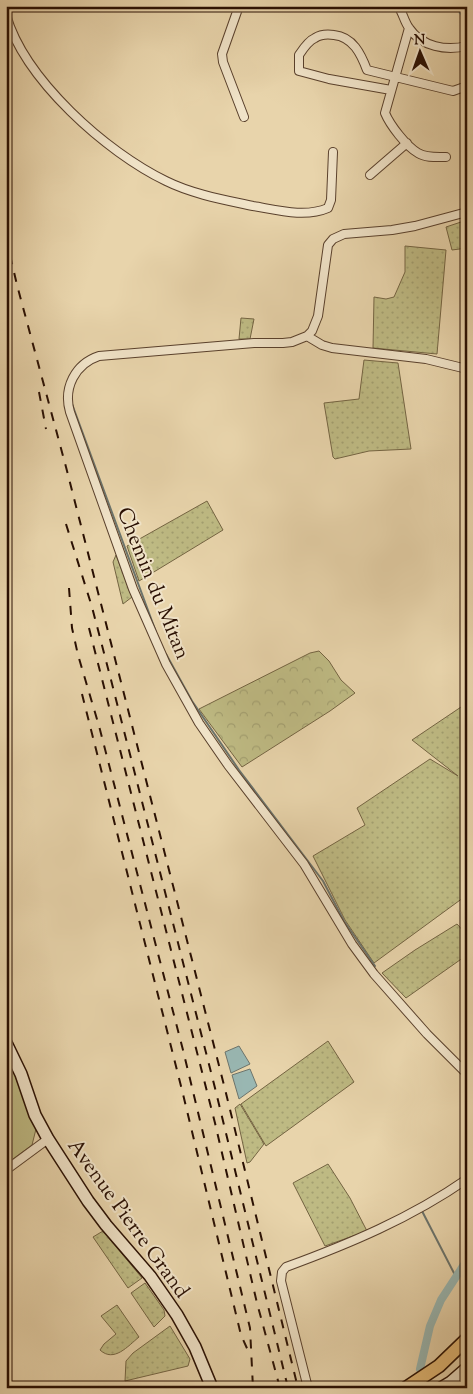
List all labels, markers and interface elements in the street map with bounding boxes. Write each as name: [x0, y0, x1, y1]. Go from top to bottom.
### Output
north arrow: [396, 28, 446, 78]
text: N: [414, 31, 426, 51]
street label: Chemin du Mitan: [108, 503, 196, 664]
street label: Avenue Pierre Grand: [59, 1133, 196, 1305]

